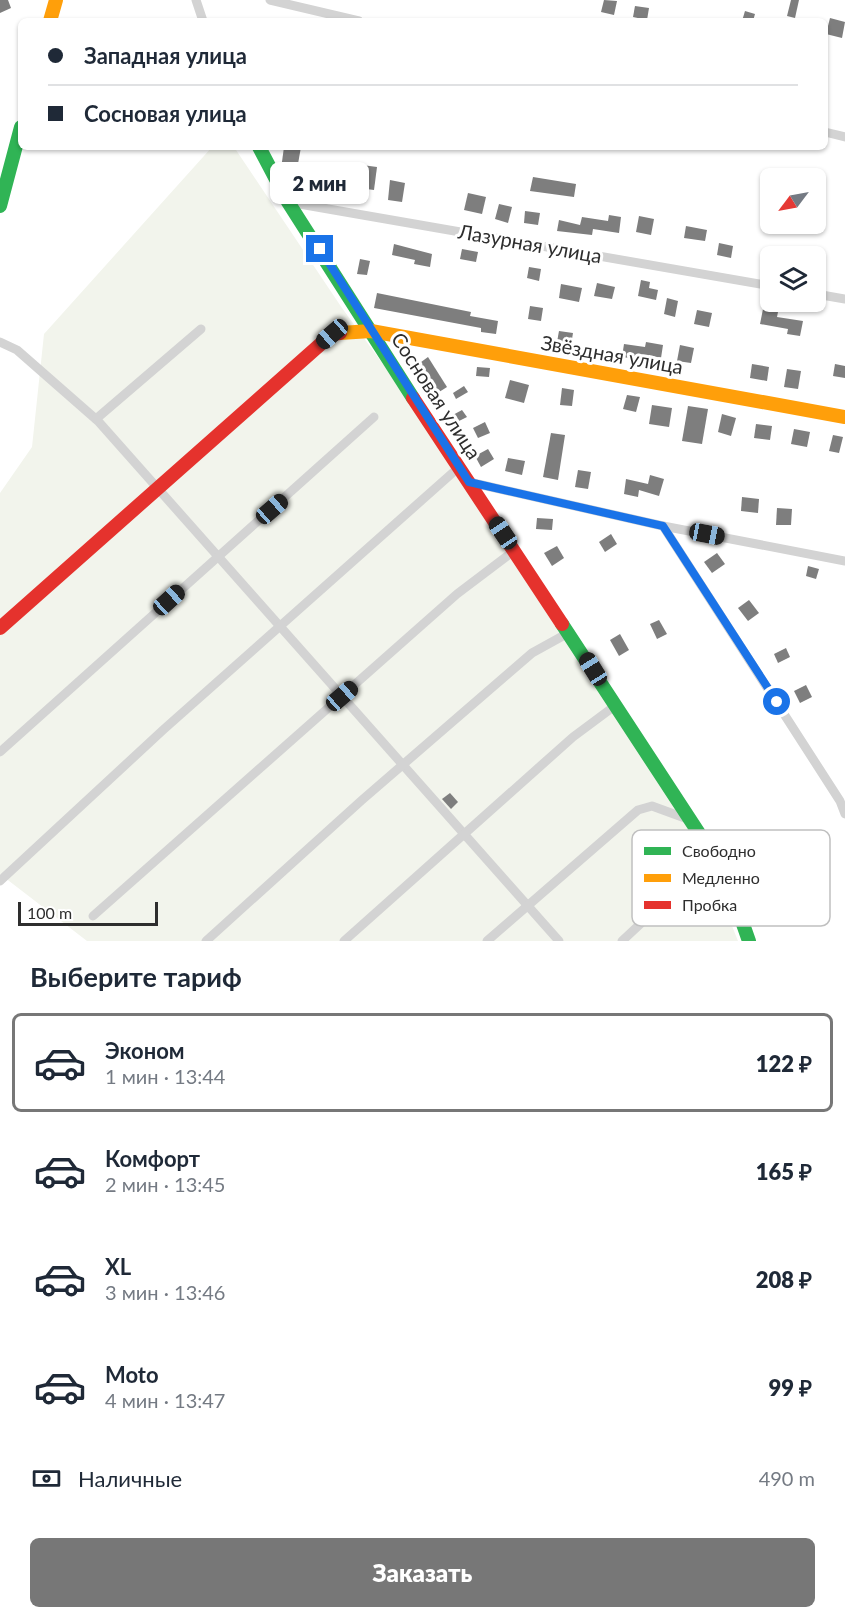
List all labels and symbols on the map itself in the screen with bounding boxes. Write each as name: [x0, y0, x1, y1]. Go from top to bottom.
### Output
callout: 2 мин: [270, 162, 370, 204]
north arrow: [760, 168, 826, 234]
street label: Лазурная улица: [456, 218, 604, 267]
route end: [306, 235, 333, 262]
car: [313, 315, 351, 353]
street label: Сосновая улица: [387, 328, 487, 463]
street label: Звёздная улица: [539, 330, 685, 378]
car: [253, 490, 291, 528]
car: [485, 513, 521, 553]
car: [688, 522, 726, 546]
car: [150, 581, 188, 619]
car: [576, 649, 610, 689]
car: [323, 677, 361, 715]
route start: [763, 688, 790, 715]
legend: [632, 830, 830, 926]
text: Свободно: [682, 841, 756, 860]
text: Медленно: [682, 868, 760, 887]
text: Пробка: [682, 895, 737, 914]
scale bar: [18, 899, 158, 926]

